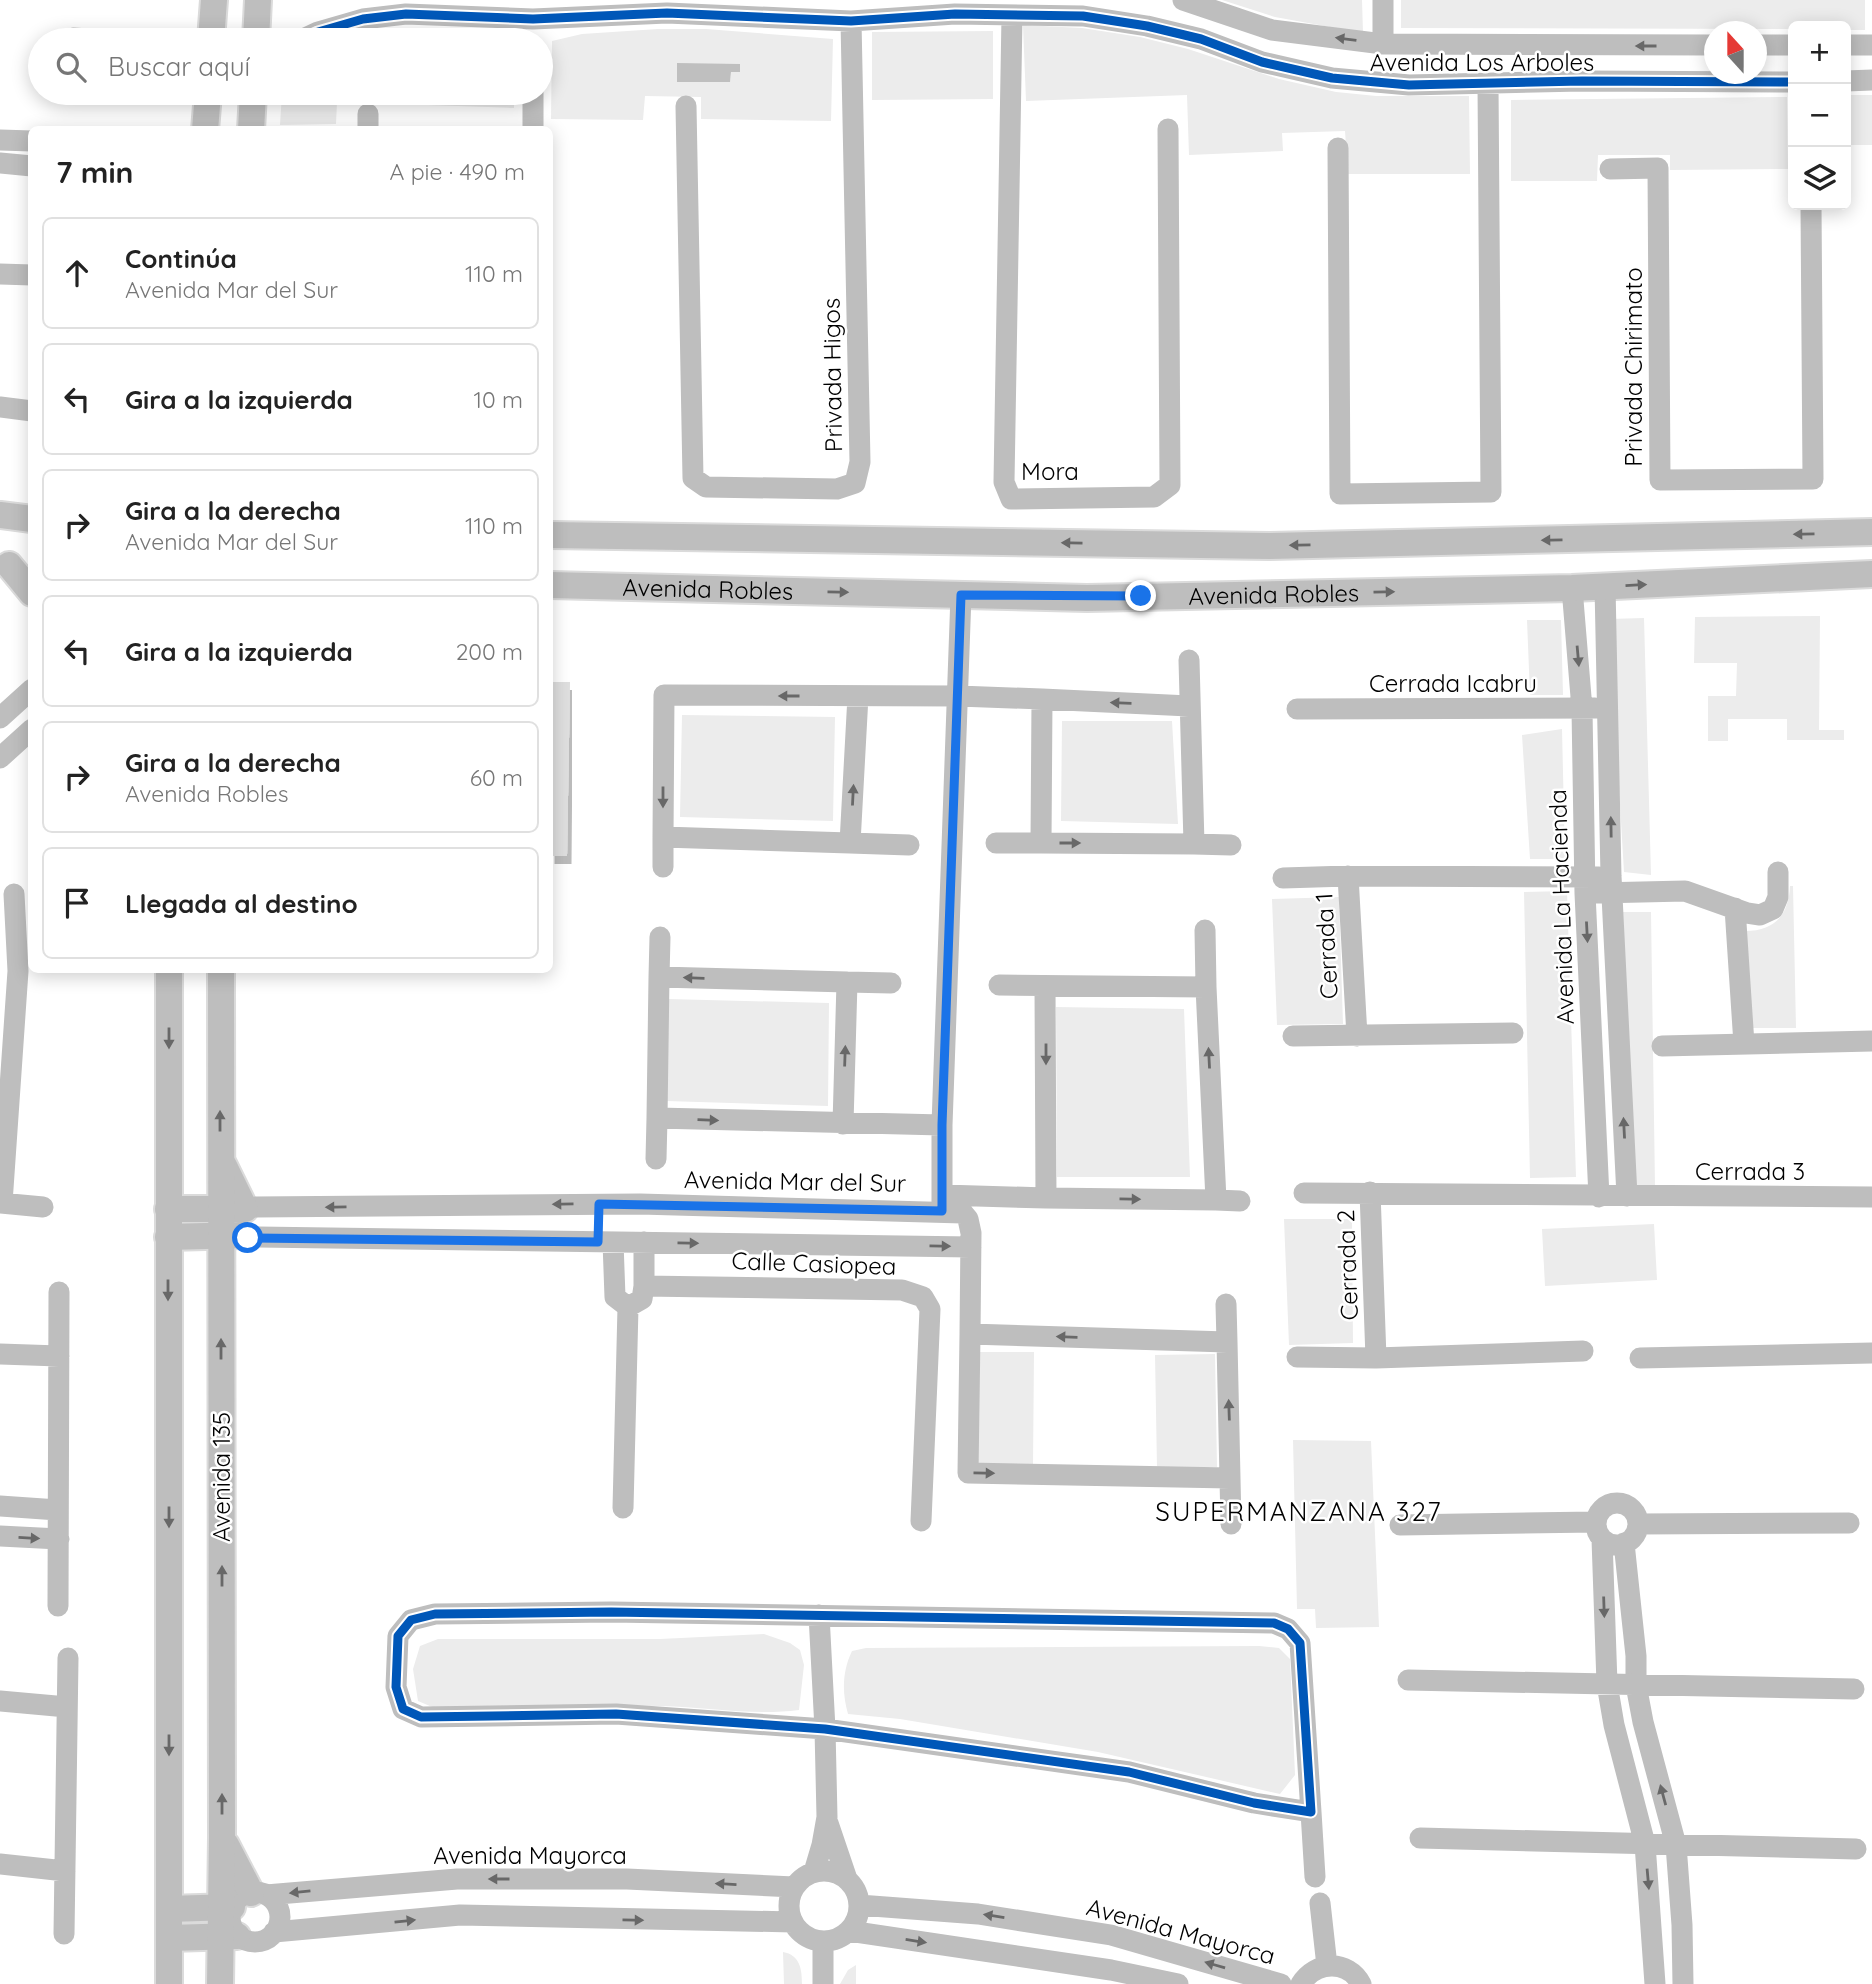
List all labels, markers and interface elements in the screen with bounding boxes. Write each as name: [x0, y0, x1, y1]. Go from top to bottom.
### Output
north arrow: [1704, 21, 1767, 84]
map controls: [1788, 21, 1851, 210]
button: +: [1788, 21, 1851, 84]
search box: [28, 28, 553, 105]
one-way arrow: [1334, 34, 1356, 45]
one-way arrow: [1635, 40, 1657, 52]
street label: Avenida Los Arboles: [1370, 47, 1594, 77]
icon: search: [52, 48, 90, 86]
text: Buscar aquí: [108, 50, 250, 83]
button: −: [1788, 84, 1851, 147]
button: layers: [1788, 147, 1851, 210]
text: 7 min: [56, 153, 134, 191]
text: A pie · 490 m: [390, 157, 525, 186]
text: Continúa: [125, 242, 237, 275]
icon: ahead: [58, 254, 96, 292]
text: 110 m: [465, 259, 523, 288]
street label: Privada Chirimato: [1618, 267, 1648, 467]
text: Avenida Mar del Sur: [125, 275, 338, 304]
street label: Privada Higos: [816, 298, 848, 452]
icon: left: [58, 380, 96, 418]
text: Gira a la izquierda: [125, 383, 353, 416]
text: 10 m: [474, 385, 523, 414]
street label: Mora: [1021, 456, 1079, 486]
text: Gira a la derecha: [125, 494, 341, 527]
icon: right: [58, 506, 96, 544]
text: 110 m: [465, 511, 523, 540]
text: Avenida Mar del Sur: [125, 527, 338, 556]
one-way arrow: [1793, 528, 1815, 540]
one-way arrow: [1541, 534, 1563, 545]
one-way arrow: [1061, 537, 1083, 549]
one-way arrow: [1289, 539, 1311, 551]
street label: Avenida Robles: [622, 572, 794, 606]
street label: Avenida Robles: [1188, 577, 1359, 611]
one-way arrow: [1625, 579, 1647, 590]
route end: [1125, 580, 1156, 611]
one-way arrow: [827, 586, 849, 597]
one-way arrow: [1373, 586, 1395, 597]
icon: left: [58, 632, 96, 670]
text: Gira a la izquierda: [125, 635, 353, 668]
text: 200 m: [456, 637, 523, 666]
one-way arrow: [1573, 645, 1584, 667]
street label: Cerrada Icabru: [1369, 668, 1537, 698]
one-way arrow: [778, 690, 800, 701]
one-way arrow: [1110, 697, 1132, 708]
text: Gira a la derecha: [125, 746, 341, 779]
icon: right: [58, 758, 96, 796]
text: 60 m: [470, 763, 523, 792]
text: Avenida Robles: [125, 779, 289, 808]
one-way arrow: [847, 783, 858, 805]
one-way arrow: [657, 786, 669, 808]
street label: Avenida La Hacienda: [1542, 789, 1580, 1025]
one-way arrow: [1605, 816, 1617, 838]
one-way arrow: [1059, 837, 1081, 849]
icon: arrive: [58, 884, 96, 922]
text: Llegada al destino: [125, 887, 358, 920]
street label: Cerrada 1: [1308, 892, 1344, 1000]
one-way arrow: [1582, 921, 1593, 943]
one-way arrow: [683, 972, 705, 984]
one-way arrow: [163, 1027, 175, 1049]
one-way arrow: [1040, 1043, 1051, 1065]
one-way arrow: [839, 1045, 851, 1067]
one-way arrow: [1204, 1047, 1215, 1069]
one-way arrow: [214, 1110, 226, 1132]
one-way arrow: [698, 1114, 720, 1125]
one-way arrow: [1618, 1117, 1629, 1139]
street label: Cerrada 3: [1695, 1156, 1805, 1186]
street label: Avenida Mar del Sur: [684, 1164, 906, 1198]
one-way arrow: [1119, 1193, 1141, 1205]
one-way arrow: [552, 1199, 574, 1210]
one-way arrow: [324, 1201, 346, 1212]
street label: Cerrada 2: [1330, 1209, 1364, 1321]
route start: [232, 1222, 263, 1253]
one-way arrow: [677, 1237, 699, 1249]
one-way arrow: [929, 1240, 951, 1252]
street label: Calle Casiopea: [731, 1245, 897, 1281]
one-way arrow: [162, 1279, 174, 1301]
one-way arrow: [1056, 1332, 1078, 1343]
one-way arrow: [215, 1338, 227, 1360]
one-way arrow: [1223, 1398, 1234, 1420]
street label: Avenida 135: [206, 1412, 236, 1542]
one-way arrow: [974, 1467, 996, 1479]
district label: SUPERMANZANA 327: [1155, 1495, 1443, 1528]
one-way arrow: [163, 1506, 175, 1528]
one-way arrow: [19, 1532, 41, 1543]
one-way arrow: [216, 1565, 228, 1587]
one-way arrow: [1599, 1596, 1610, 1618]
one-way arrow: [163, 1734, 175, 1756]
one-way arrow: [1657, 1784, 1668, 1806]
one-way arrow: [216, 1793, 228, 1815]
street label: Avenida Mayorca: [433, 1840, 627, 1870]
one-way arrow: [1643, 1868, 1654, 1890]
one-way arrow: [487, 1873, 509, 1885]
one-way arrow: [715, 1878, 737, 1889]
one-way arrow: [289, 1887, 311, 1898]
street label: Avenida Mayorca: [1084, 1891, 1278, 1971]
one-way arrow: [982, 1910, 1004, 1921]
one-way arrow: [622, 1914, 644, 1925]
one-way arrow: [395, 1915, 417, 1926]
one-way arrow: [905, 1936, 927, 1947]
one-way arrow: [1204, 1959, 1226, 1970]

